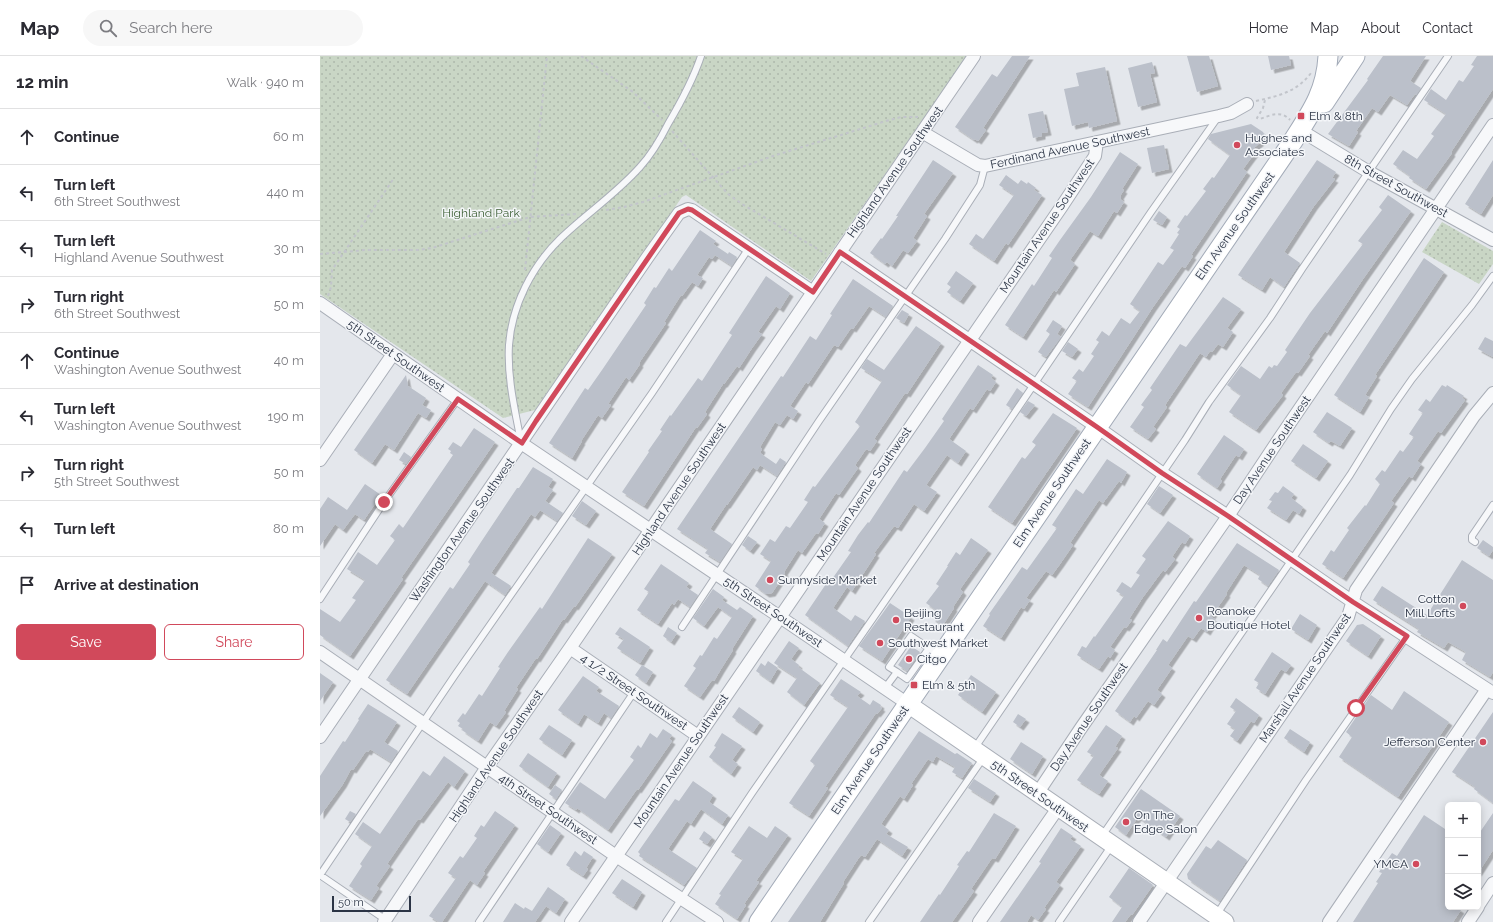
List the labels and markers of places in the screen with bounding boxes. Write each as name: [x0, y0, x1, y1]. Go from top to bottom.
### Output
place label: Elm & 8th: [1309, 109, 1363, 123]
marker: Elm & 8th: [1296, 111, 1306, 121]
place label: Hughes and Associates: [1245, 131, 1312, 159]
marker: Hughes and Associates: [1232, 140, 1242, 150]
place label: Sunnyside Market: [778, 573, 877, 587]
marker: Sunnyside Market: [765, 575, 775, 585]
place label: Cotton Mill Lofts: [1405, 592, 1455, 620]
marker: Cotton Mill Lofts: [1458, 601, 1468, 611]
place label: Roanoke Boutique Hotel: [1207, 604, 1291, 632]
place label: Beijing Restaurant: [904, 606, 964, 634]
marker: Roanoke Boutique Hotel: [1194, 613, 1204, 623]
marker: Beijing Restaurant: [891, 615, 901, 625]
place label: Southwest Market: [888, 636, 988, 650]
marker: Southwest Market: [875, 638, 885, 648]
place label: Citgo: [917, 652, 946, 666]
marker: Citgo: [904, 654, 914, 664]
place label: Elm & 5th: [922, 678, 975, 692]
marker: Elm & 5th: [909, 680, 919, 690]
place label: Jefferson Center: [1384, 735, 1476, 749]
marker: Jefferson Center: [1478, 737, 1488, 747]
place label: On The Edge Salon: [1134, 808, 1197, 836]
marker: On The Edge Salon: [1121, 817, 1131, 827]
place label: YMCA: [1373, 857, 1408, 871]
marker: YMCA: [1411, 859, 1421, 869]

